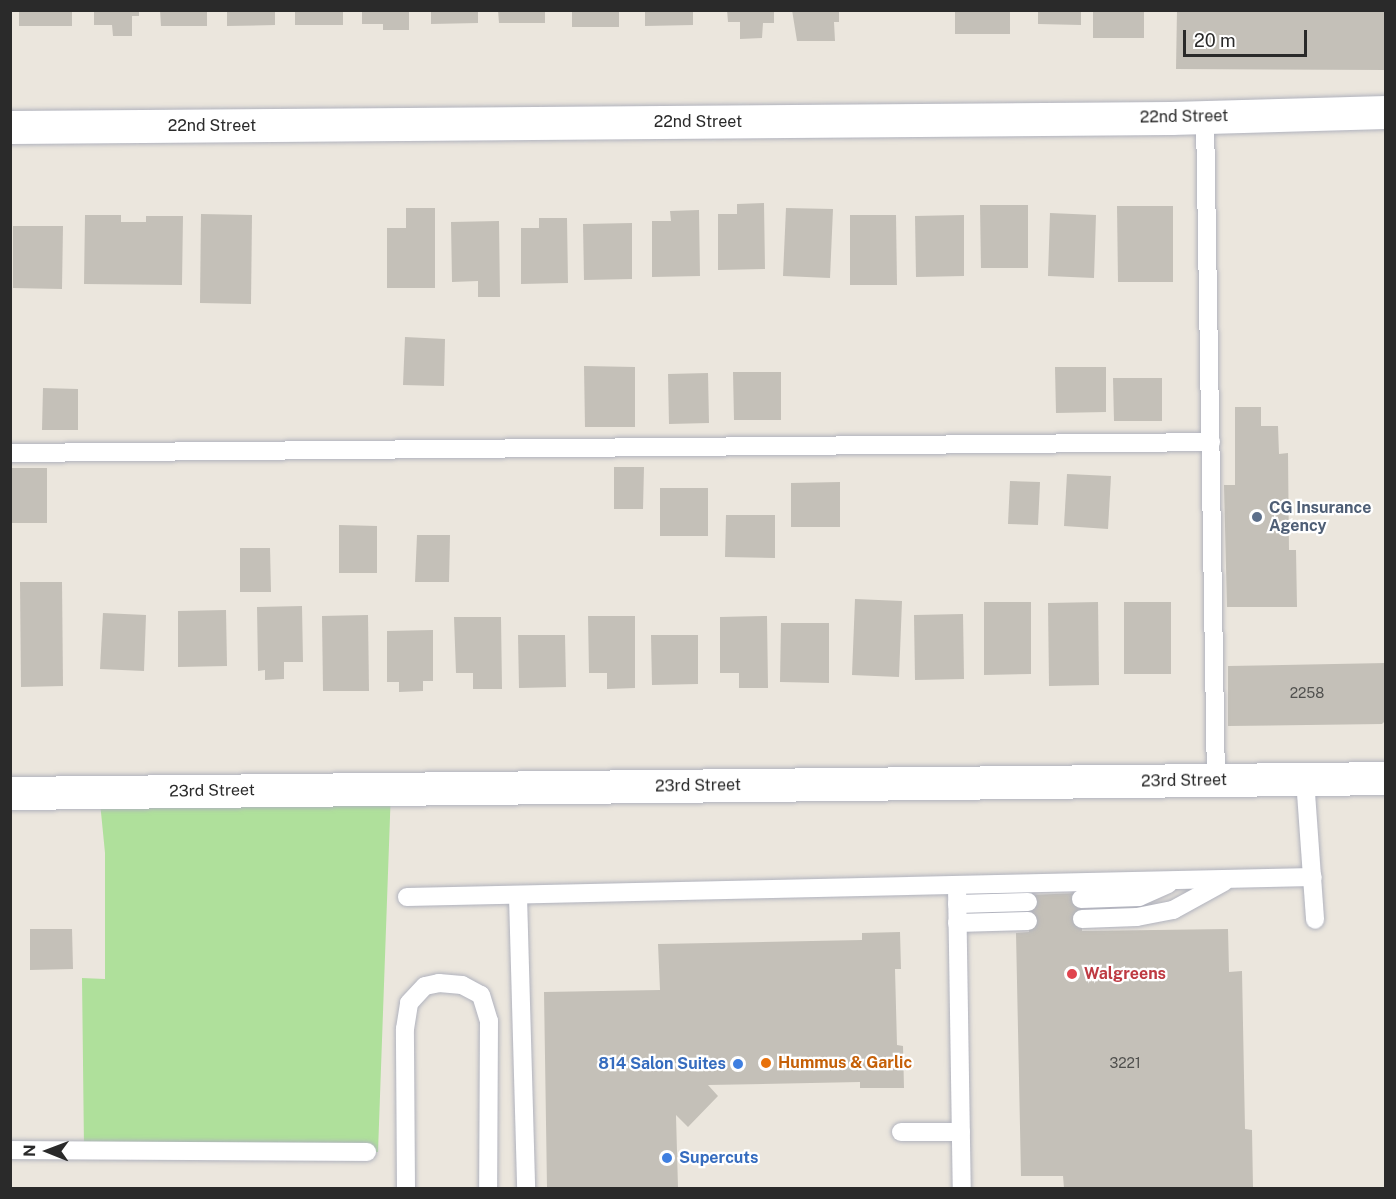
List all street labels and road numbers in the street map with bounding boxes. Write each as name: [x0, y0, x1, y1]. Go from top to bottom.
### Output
street label: 22nd Street: [1140, 107, 1228, 127]
street label: 22nd Street: [654, 112, 742, 132]
street label: 22nd Street: [168, 116, 256, 136]
street label: 23rd Street: [1141, 771, 1227, 791]
street label: 23rd Street: [655, 776, 741, 796]
street label: 23rd Street: [169, 781, 255, 801]

